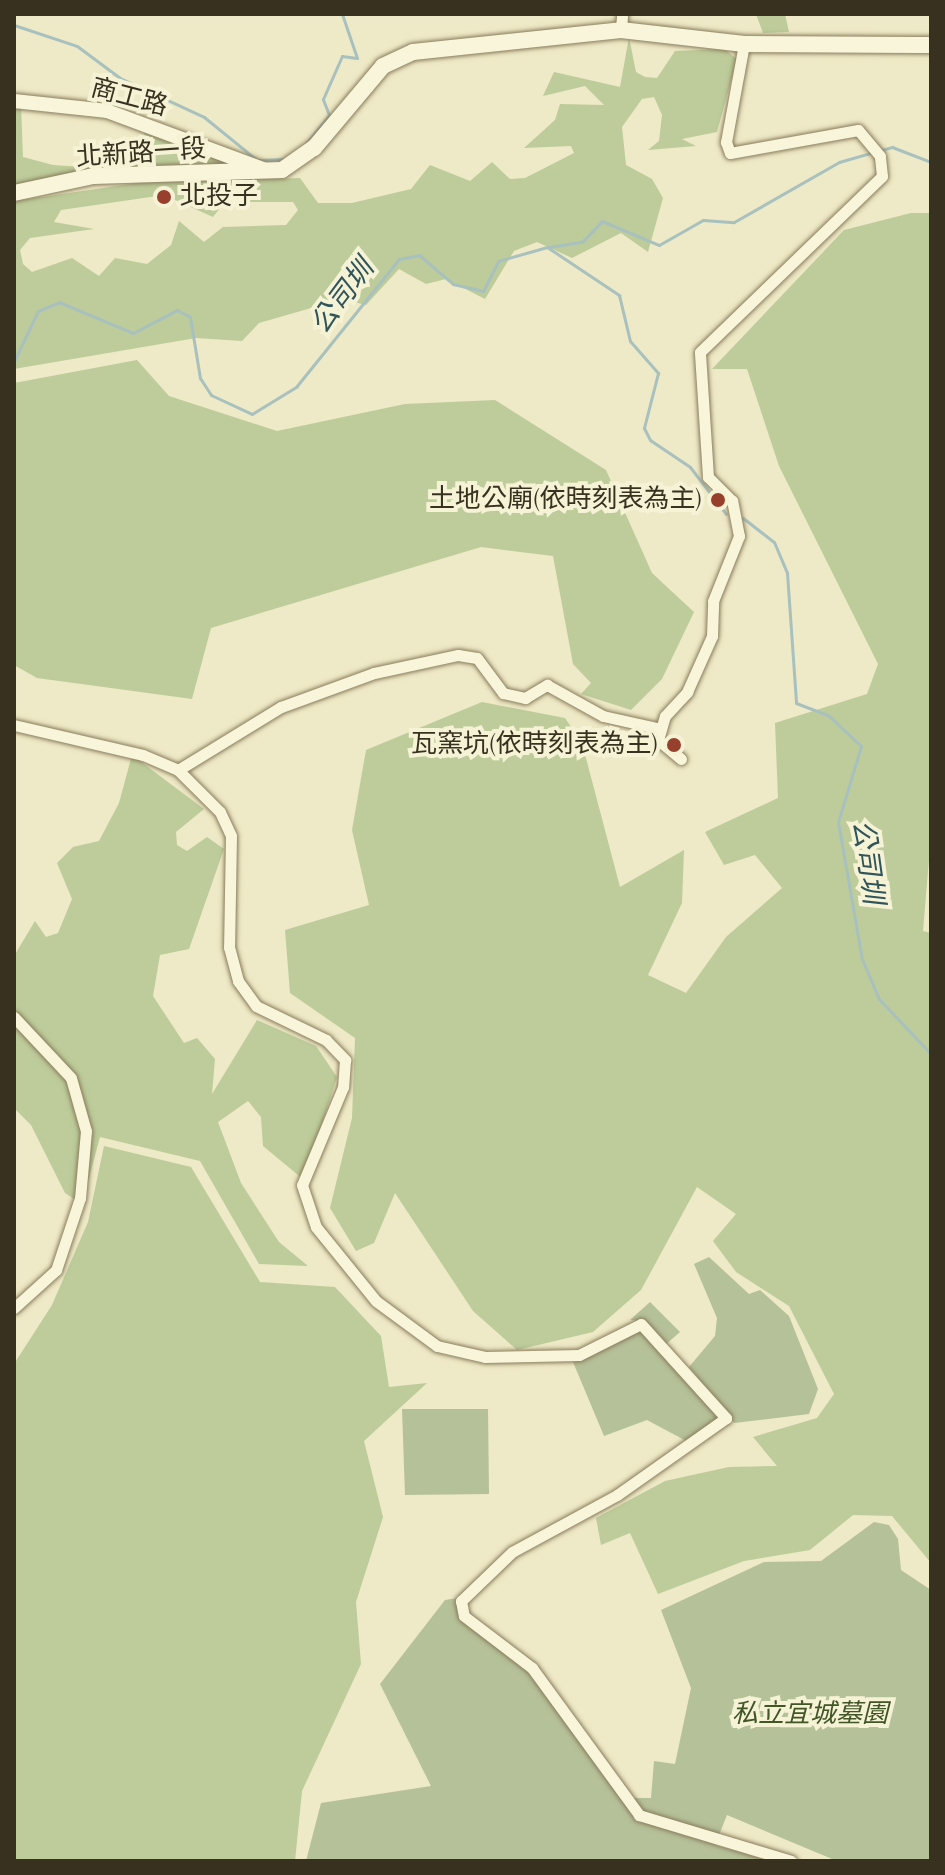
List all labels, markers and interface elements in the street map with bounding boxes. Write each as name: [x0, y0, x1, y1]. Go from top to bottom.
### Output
street label: 商工路: [87, 73, 171, 123]
street label: 北新路一段: [75, 134, 207, 174]
place label: 北投子: [180, 181, 258, 213]
marker: 北投子: [155, 188, 173, 206]
water label: 公司圳: [304, 253, 382, 341]
place label: 土地公廟(依時刻表為主): [429, 484, 702, 516]
marker: 土地公廟(依時刻表為主): [709, 491, 727, 509]
place label: 瓦窯坑(依時刻表為主): [411, 729, 658, 761]
marker: 瓦窯坑(依時刻表為主): [665, 736, 683, 754]
water label: 公司圳: [845, 818, 889, 906]
park label: 私立宜城墓園: [732, 1699, 888, 1731]

